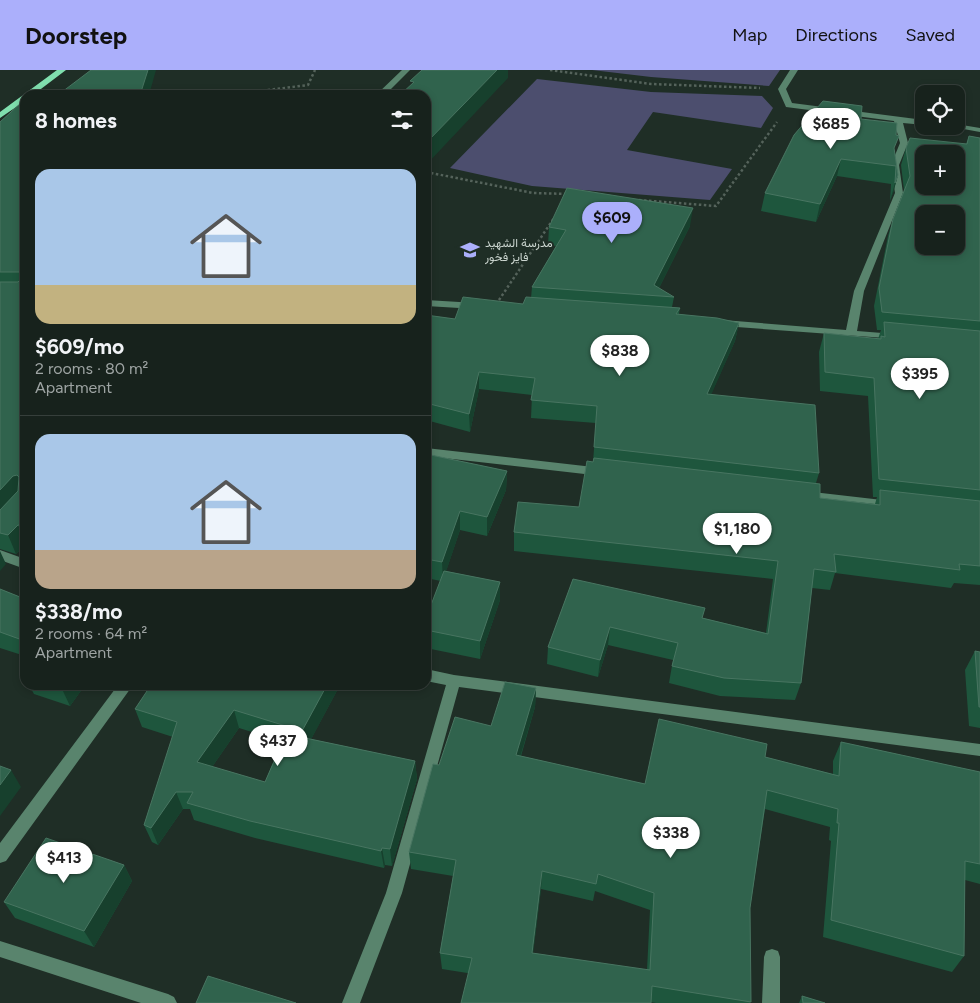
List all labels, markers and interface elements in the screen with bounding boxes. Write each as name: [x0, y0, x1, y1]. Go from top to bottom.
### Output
text: Doorstep: [25, 21, 127, 50]
text: Map: [732, 24, 767, 46]
text: Directions: [795, 24, 877, 46]
text: Saved: [905, 24, 955, 46]
map controls: [915, 85, 965, 255]
button: locate: [915, 85, 965, 135]
icon: filters: [388, 106, 416, 134]
text: 8 homes: [35, 108, 117, 133]
pin: $685: [801, 108, 861, 150]
text: $685: [812, 114, 850, 133]
button: +: [915, 145, 965, 195]
icon: home: [181, 201, 271, 291]
pin: $609: [582, 202, 642, 244]
button: −: [915, 205, 965, 255]
text: $609: [593, 208, 631, 227]
place label: مدرسة الشهيد فايز فخور: [484, 236, 553, 265]
school or university icon: مدرسة الشهيد فايز فخور: [459, 239, 481, 261]
text: $609/mo: [35, 334, 124, 359]
pin: $838: [590, 334, 650, 377]
text: $838: [601, 341, 639, 360]
pin: $395: [890, 358, 950, 400]
text: 2 rooms · 80 m²: [35, 359, 148, 378]
text: $395: [902, 364, 938, 383]
text: Apartment: [35, 378, 112, 397]
icon: home: [181, 467, 271, 557]
pin: $1,180: [696, 512, 778, 555]
text: $1,180: [714, 519, 760, 538]
text: $338/mo: [35, 599, 122, 624]
text: 2 rooms · 64 m²: [35, 624, 147, 643]
text: Apartment: [35, 643, 112, 662]
pin: $437: [248, 724, 308, 767]
text: $437: [260, 731, 296, 750]
pin: $338: [641, 816, 701, 859]
text: $338: [653, 823, 689, 842]
pin: $413: [34, 842, 94, 884]
text: $413: [47, 848, 81, 867]

